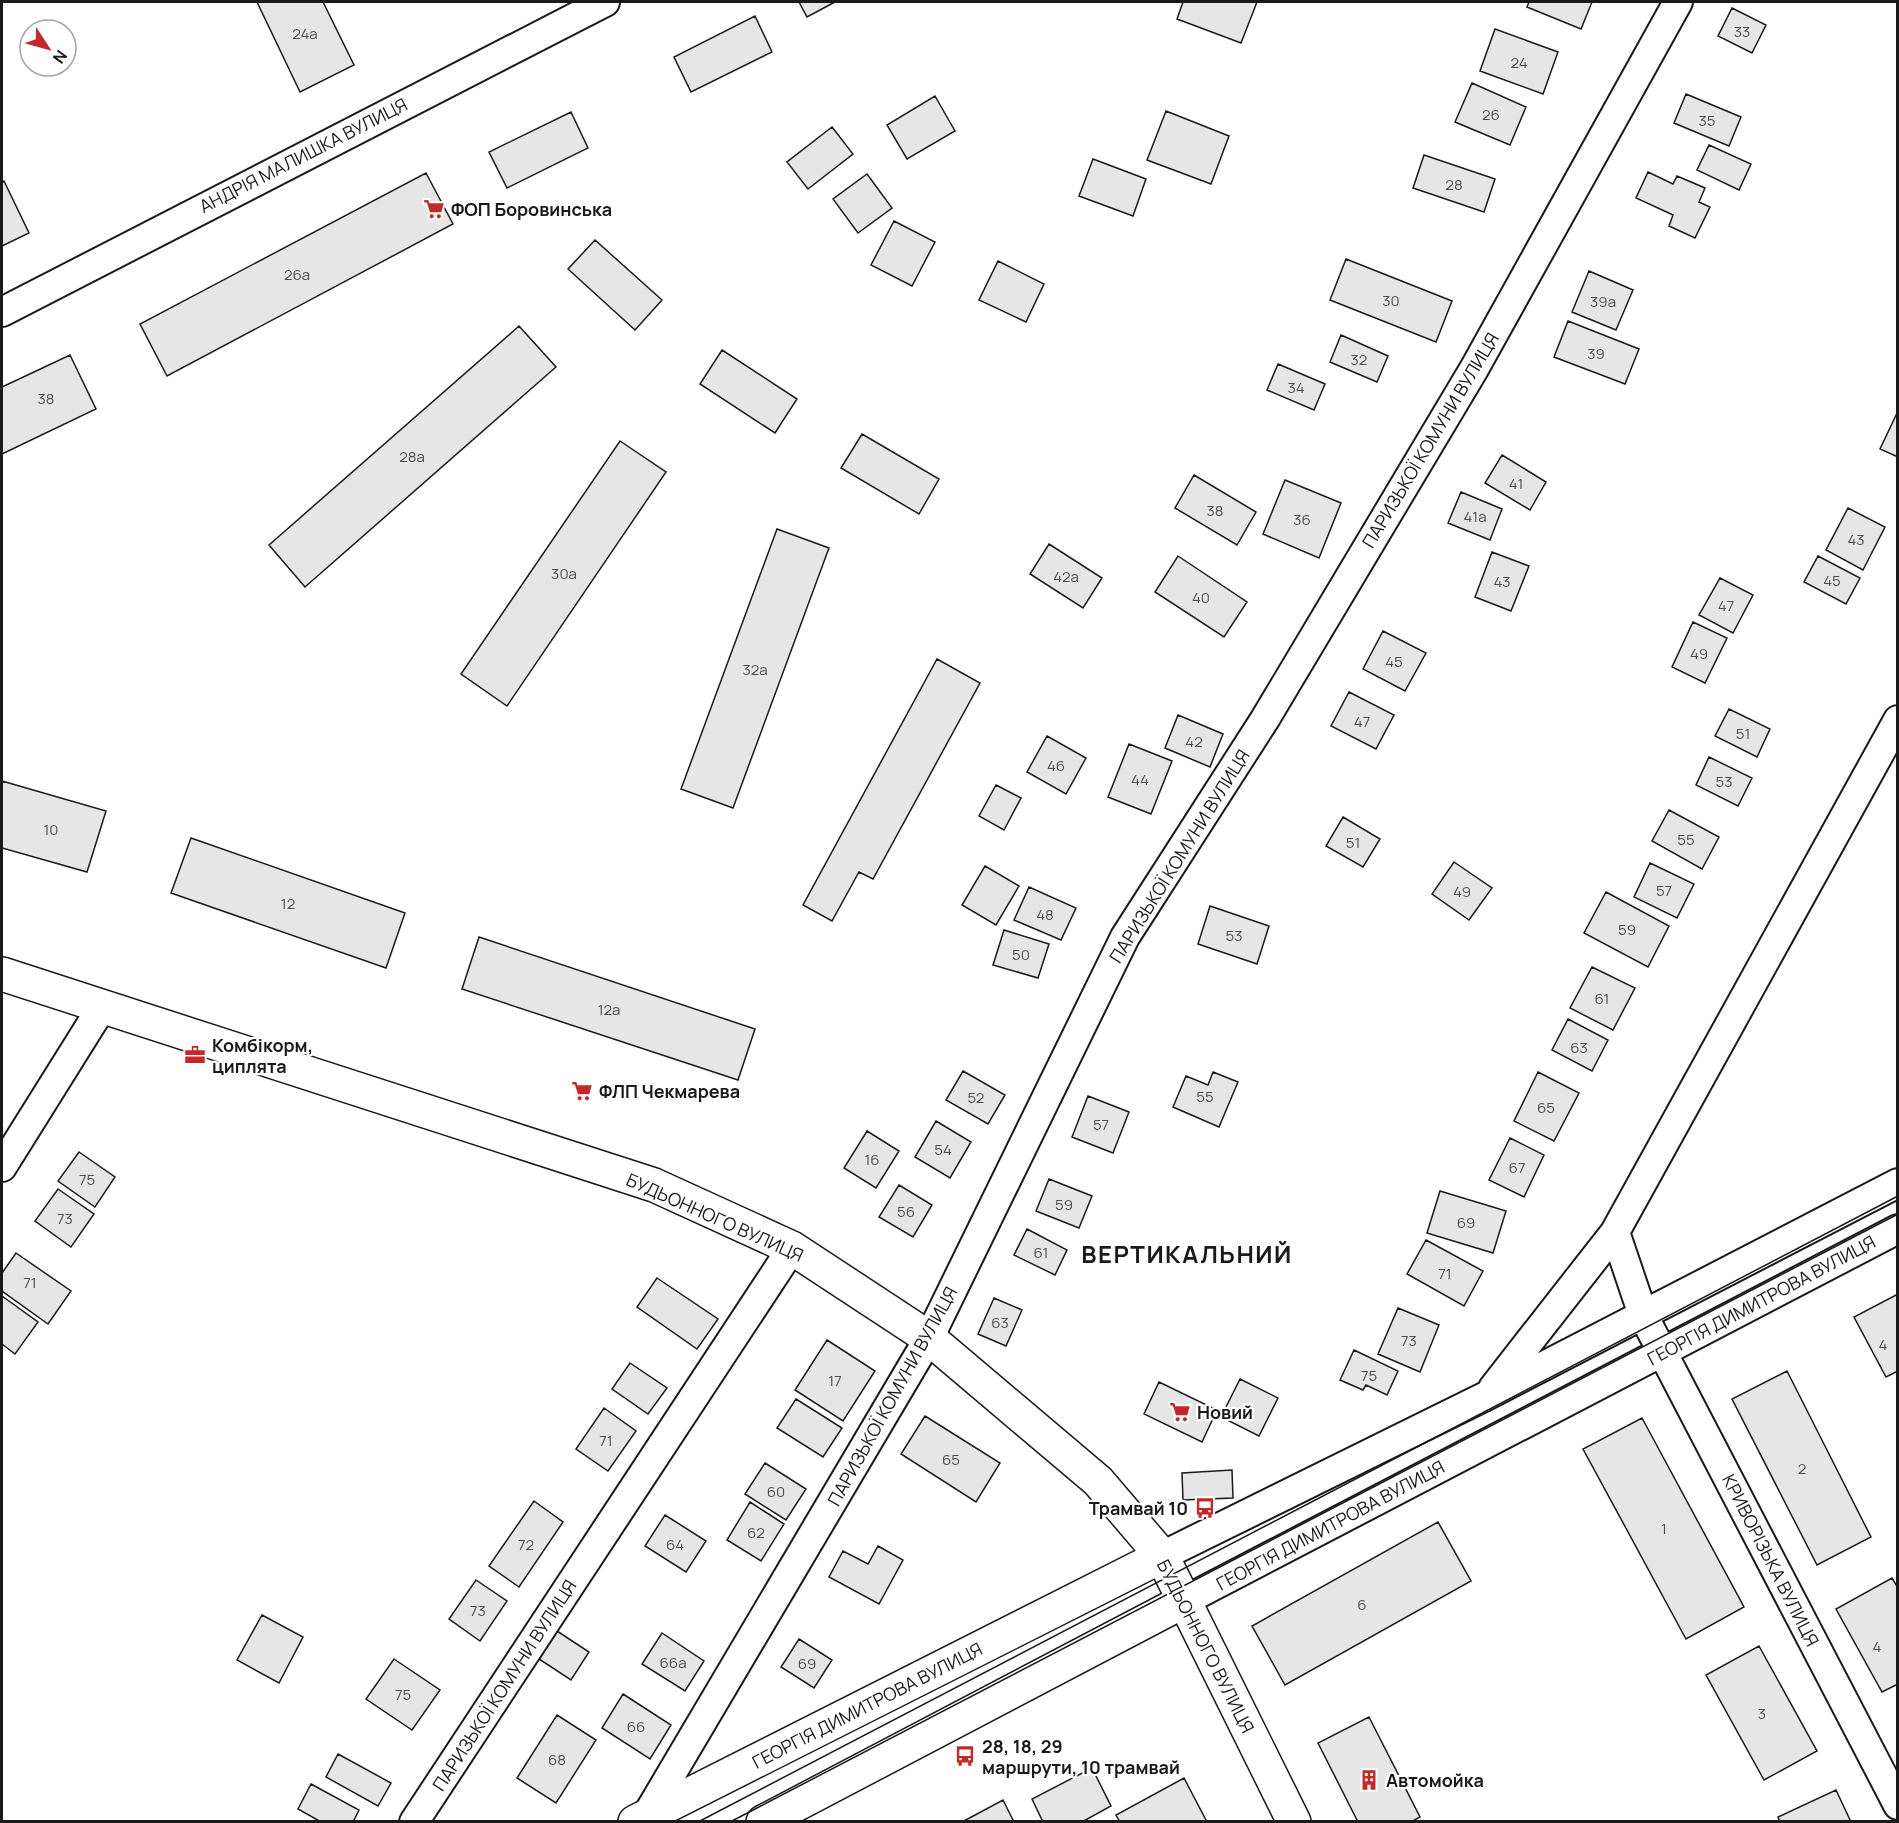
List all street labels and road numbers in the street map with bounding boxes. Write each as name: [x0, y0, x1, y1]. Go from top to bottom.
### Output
street label: АНДРІЯ МАЛИШКА ВУЛИЦЯ: [195, 92, 411, 218]
street label: ПАРИЗЬКОЇ КОМУНИ ВУЛИЦЯ: [1356, 328, 1504, 552]
street label: ПАРИЗЬКОЇ КОМУНИ ВУЛИЦЯ: [1103, 745, 1255, 967]
street label: БУДЬОННОГО ВУЛИЦЯ: [623, 1167, 807, 1267]
street label: ГЕОРГІЯ ДИМИТРОВА ВУЛИЦЯ: [1643, 1230, 1879, 1370]
street label: ПАРИЗЬКОЇ КОМУНИ ВУЛИЦЯ: [822, 1282, 962, 1510]
street label: ГЕОРГІЯ ДИМИТРОВА ВУЛИЦЯ: [1212, 1455, 1448, 1595]
street label: КРИВОРІЗЬКА ВУЛИЦЯ: [1717, 1470, 1825, 1650]
street label: БУДЬОННОГО ВУЛИЦЯ: [1152, 1555, 1260, 1737]
street label: ПАРИЗЬКОЇ КОМУНИ ВУЛИЦЯ: [427, 1575, 581, 1795]
street label: ГЕОРГІЯ ДИМИТРОВА ВУЛИЦЯ: [748, 1636, 986, 1774]

